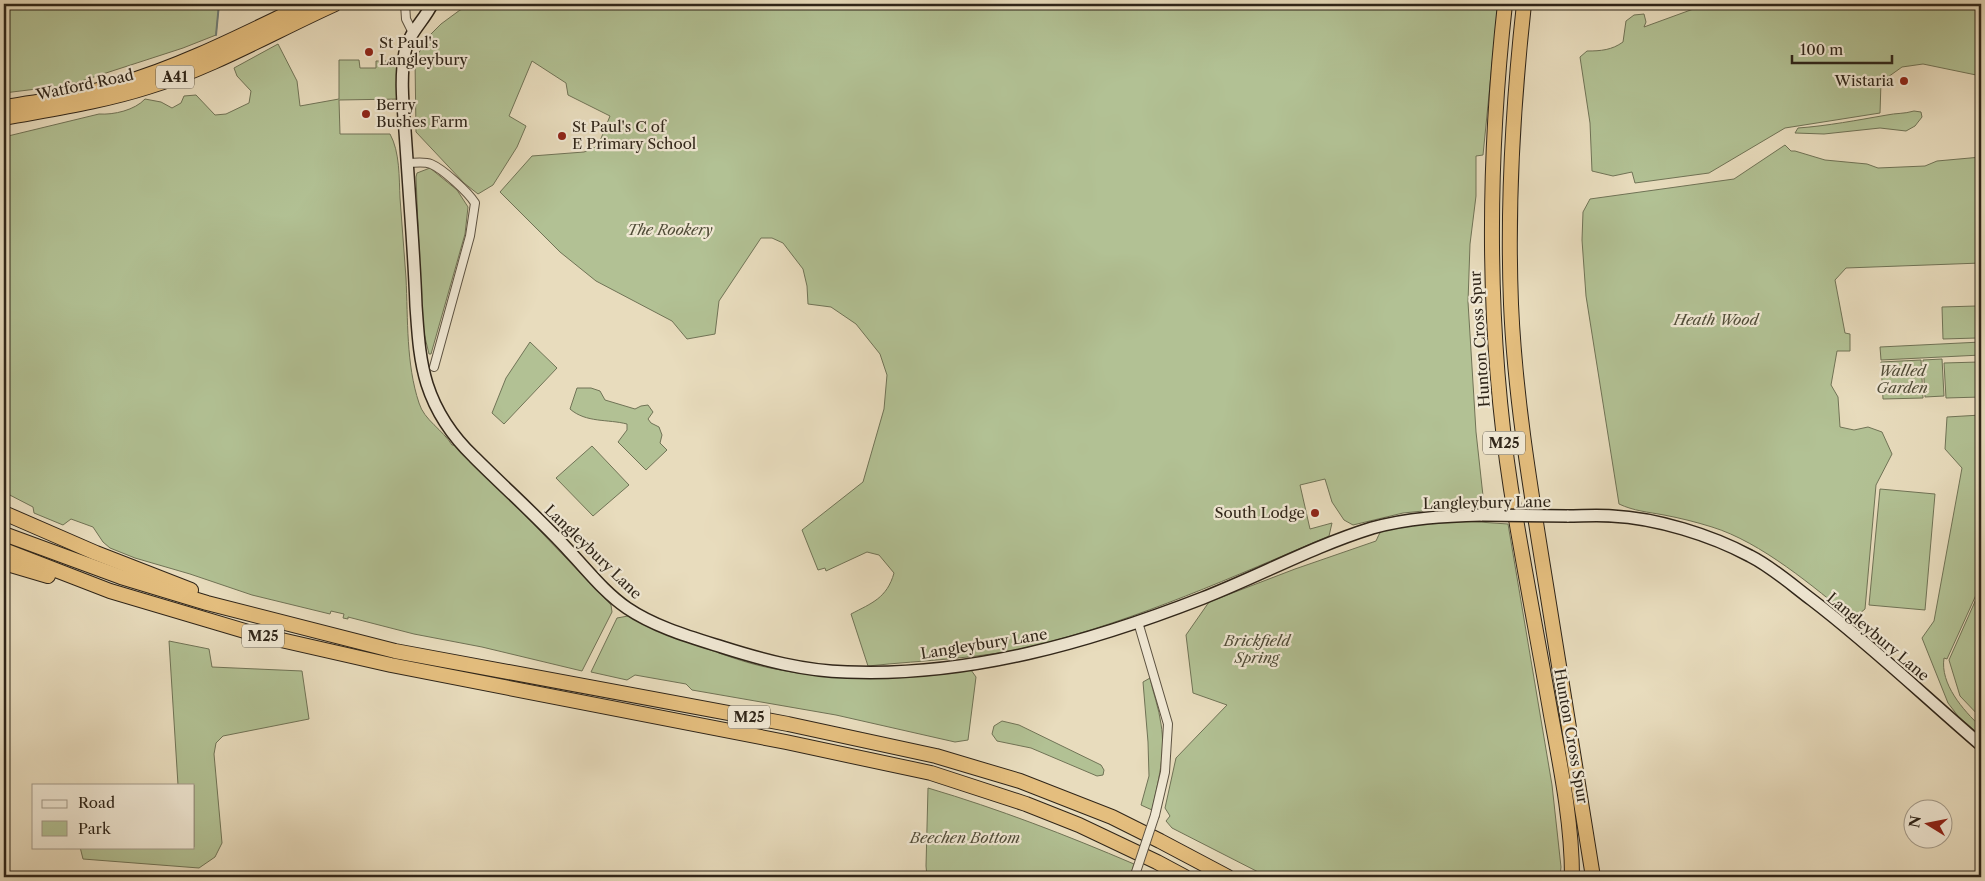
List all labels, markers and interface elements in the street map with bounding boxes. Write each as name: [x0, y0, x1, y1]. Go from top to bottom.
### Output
scale bar: [1792, 32, 1892, 64]
place label: St Paul's Langleybury: [379, 33, 469, 69]
text: 100 m: [1800, 40, 1843, 59]
marker: St Paul's Langleybury: [363, 46, 375, 58]
street label: Watford Road: [34, 65, 135, 104]
road number: A41: [156, 66, 194, 88]
place label: Wistaria: [1834, 71, 1894, 90]
marker: Wistaria: [1898, 75, 1910, 87]
place label: Berry Bushes Farm: [376, 95, 468, 131]
marker: Berry Bushes Farm: [360, 108, 372, 120]
place label: St Paul's C of E Primary School: [572, 117, 697, 153]
marker: St Paul's C of E Primary School: [556, 130, 568, 142]
park label: The Rookery: [627, 220, 713, 239]
street label: Hunton Cross Spur: [1465, 269, 1494, 408]
park label: Heath Wood: [1673, 310, 1761, 329]
park label: Walled Garden: [1876, 361, 1928, 397]
road number: M25: [1483, 432, 1525, 454]
street label: Langleybury Lane: [1423, 492, 1551, 513]
street label: Langleybury Lane: [541, 500, 646, 603]
place label: South Lodge: [1214, 503, 1305, 522]
marker: South Lodge: [1309, 507, 1321, 519]
street label: Langleybury Lane: [1823, 588, 1933, 685]
road number: M25: [242, 624, 284, 648]
street label: Langleybury Lane: [919, 624, 1049, 663]
park label: Brickfield Spring: [1223, 631, 1292, 667]
street label: Hunton Cross Spur: [1550, 667, 1593, 806]
road number: M25: [728, 706, 770, 729]
legend: [32, 784, 195, 848]
text: Road: [78, 793, 115, 812]
north arrow: [1902, 798, 1952, 848]
text: N: [1905, 814, 1925, 829]
text: Park: [78, 819, 112, 838]
park label: Beechen Bottom: [909, 828, 1020, 847]

